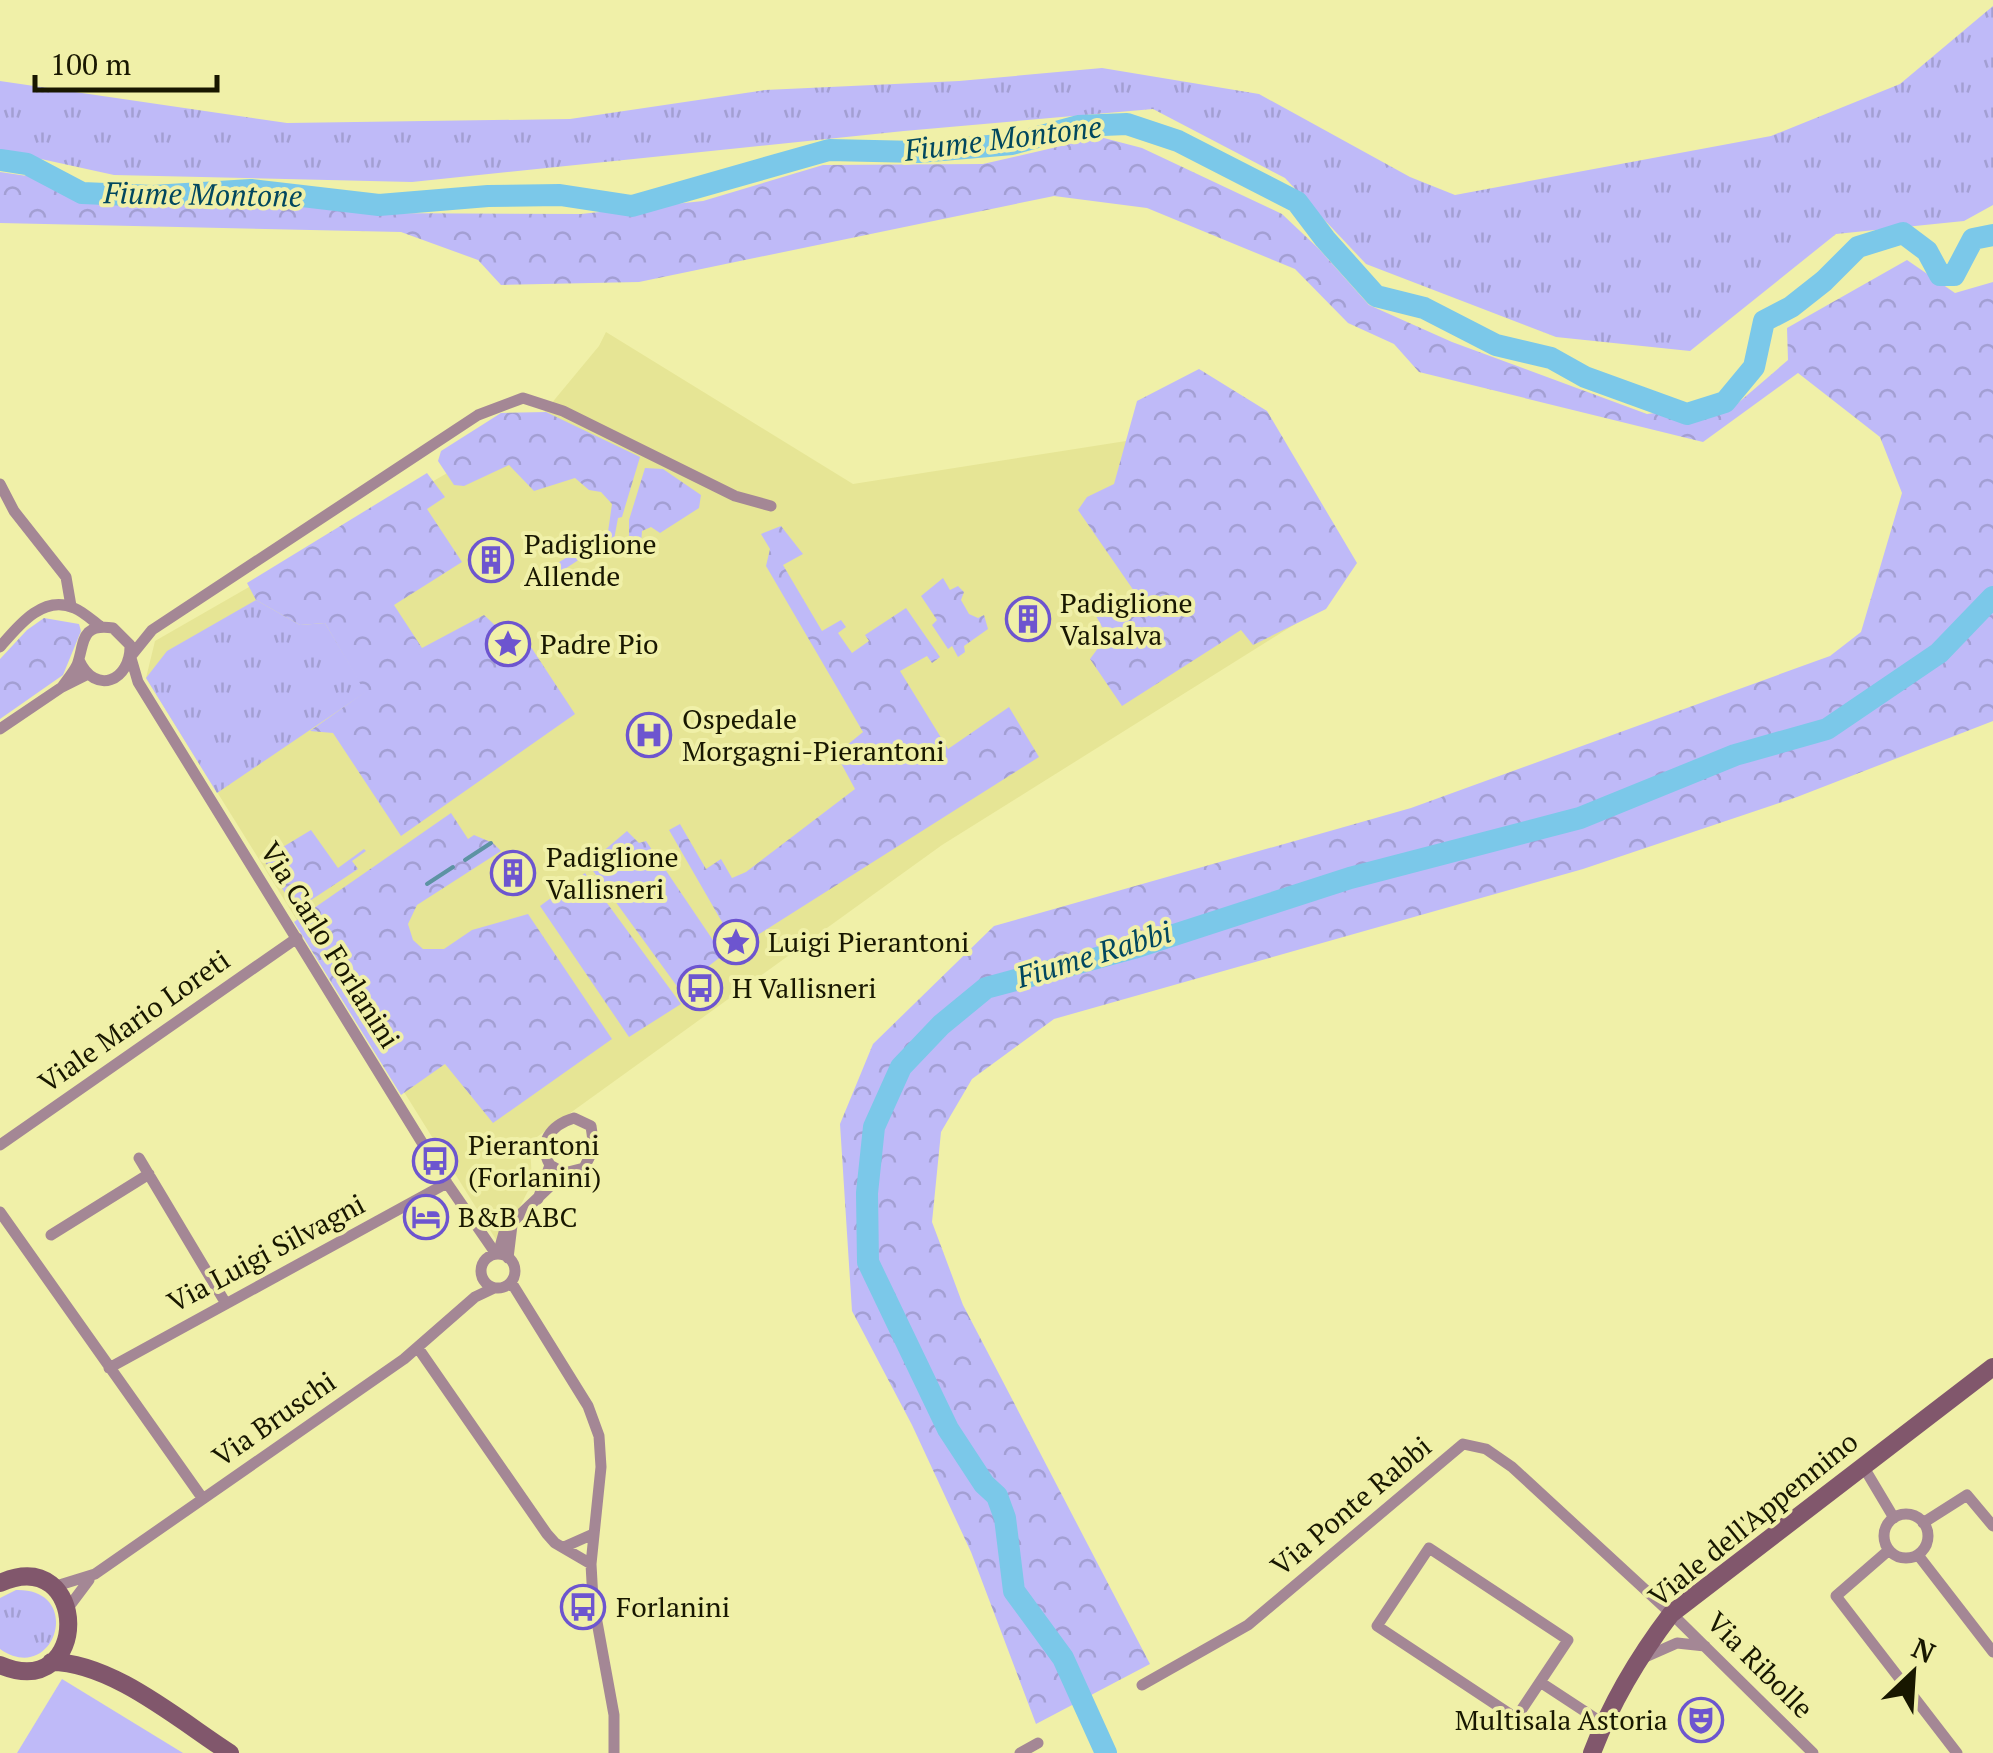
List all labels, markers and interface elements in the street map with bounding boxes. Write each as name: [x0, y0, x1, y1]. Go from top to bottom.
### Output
scale bar: [35, 30, 218, 92]
text: 100 m: [50, 44, 131, 84]
water label: Fiume Montone: [901, 106, 1104, 170]
water label: Fiume Montone: [102, 172, 303, 216]
place label: Padiglione Allende: [524, 525, 657, 594]
building icon: Padiglione Allende: [468, 537, 514, 583]
place label: Padiglione Valsalva: [1060, 584, 1193, 653]
building icon: Padiglione Valsalva: [1005, 596, 1051, 642]
place icon: Padre Pio: [485, 621, 531, 667]
place label: Padre Pio: [540, 625, 659, 662]
place label: Ospedale Morgagni-Pierantoni: [682, 700, 945, 769]
hospital icon: Ospedale Morgagni-Pierantoni: [626, 712, 672, 758]
street label: Via Carlo Forlanini: [252, 835, 409, 1055]
place label: Padiglione Vallisneri: [546, 838, 679, 907]
building icon: Padiglione Vallisneri: [490, 850, 536, 896]
water label: Fiume Rabbi: [1010, 911, 1177, 997]
place icon: Luigi Pierantoni: [713, 919, 759, 965]
place label: Luigi Pierantoni: [768, 923, 970, 960]
street label: Viale Mario Loreti: [31, 941, 237, 1100]
bus stop icon: H Vallisneri: [677, 965, 723, 1011]
place label: H Vallisneri: [732, 969, 877, 1006]
place label: Pierantoni (Forlanini): [468, 1126, 601, 1195]
bus stop icon: Pierantoni (Forlanini): [412, 1138, 458, 1184]
street label: Via Luigi Silvagni: [161, 1185, 371, 1320]
hotel icon: B&B ABC: [403, 1194, 449, 1240]
place label: B&B ABC: [458, 1198, 577, 1235]
street label: Via Bruschi: [205, 1363, 343, 1475]
street label: Viale dell'Appennino: [1640, 1423, 1865, 1614]
street label: Via Ponte Rabbi: [1263, 1428, 1439, 1584]
bus stop icon: Forlanini: [560, 1584, 606, 1630]
place label: Forlanini: [616, 1588, 730, 1625]
street label: Via Ribolle: [1699, 1603, 1822, 1726]
north arrow: [1863, 1623, 1963, 1723]
text: N: [1906, 1629, 1941, 1671]
theatre icon: Multisala Astoria: [1678, 1697, 1724, 1743]
place label: Multisala Astoria: [1455, 1701, 1668, 1738]

